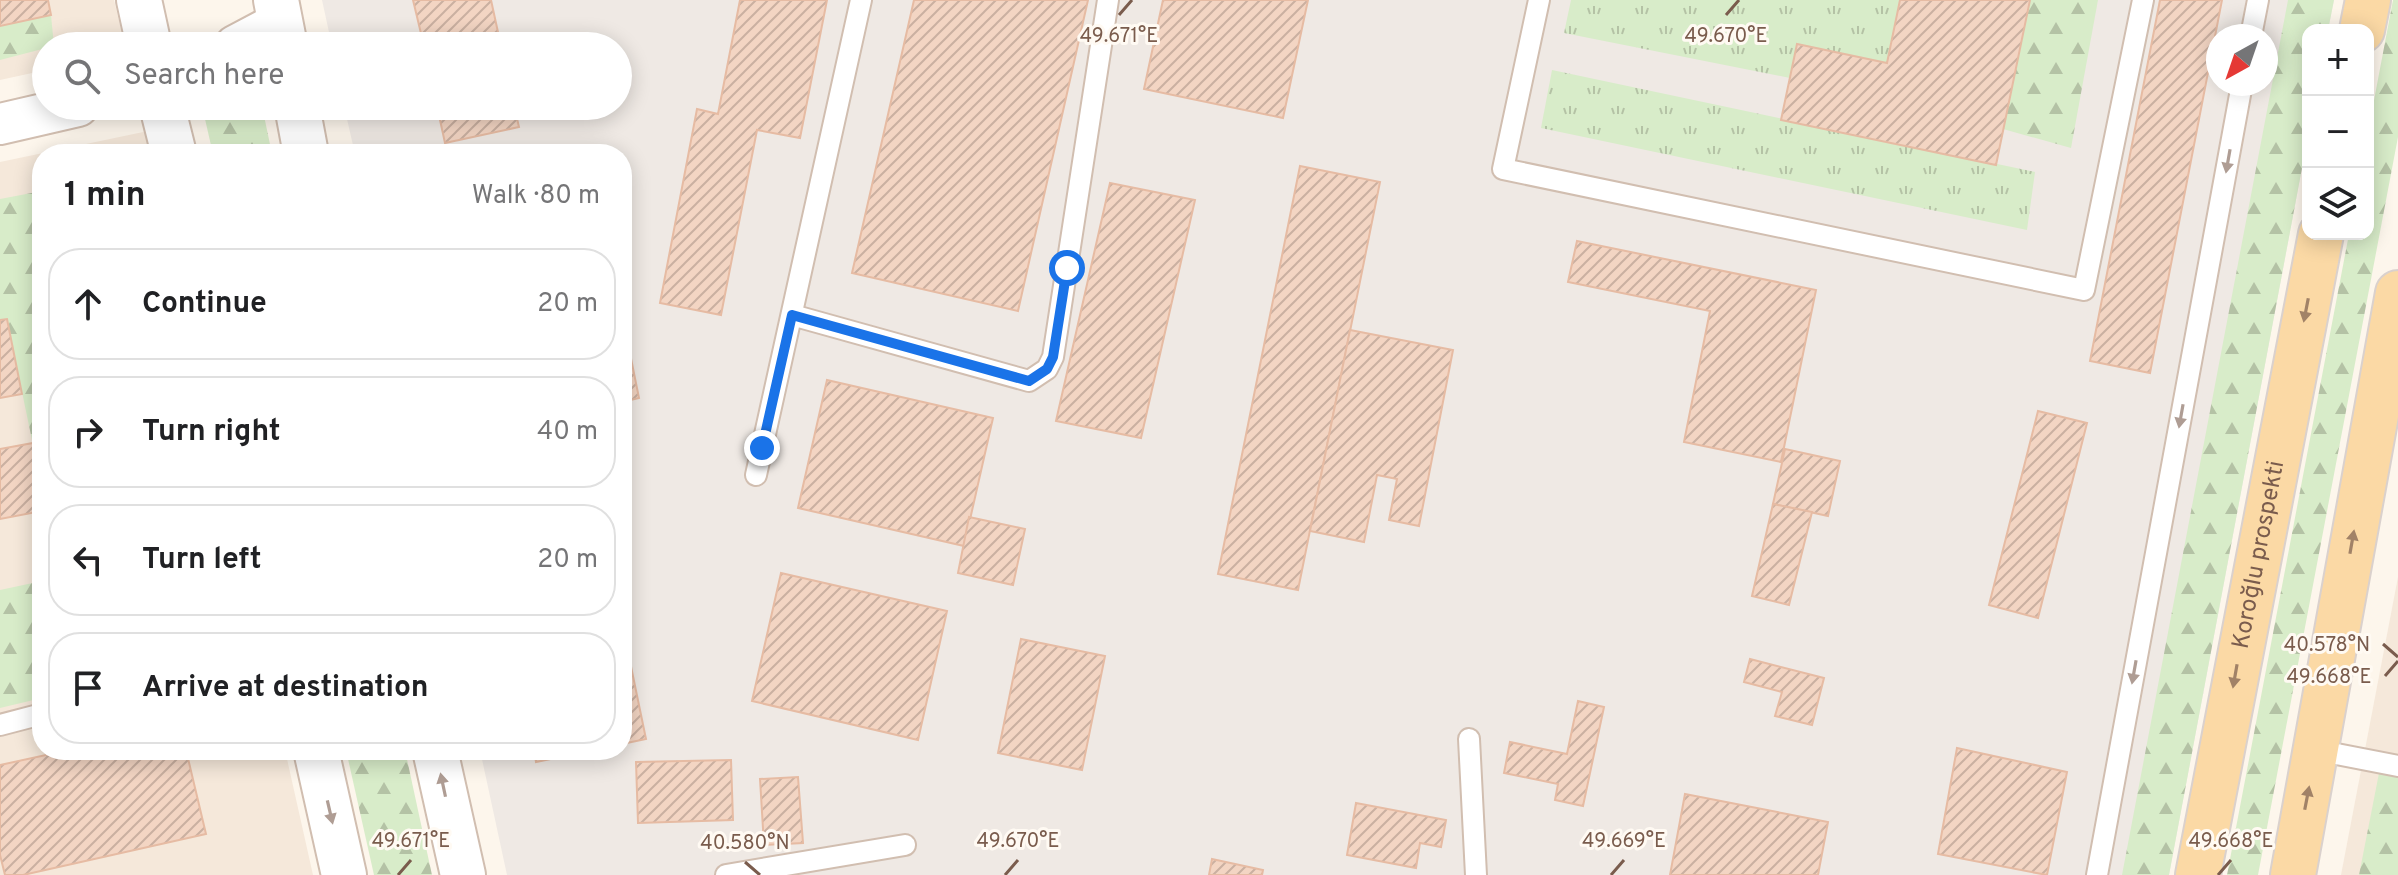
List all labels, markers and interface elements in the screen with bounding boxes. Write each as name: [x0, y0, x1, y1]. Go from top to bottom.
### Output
text: 49.671°E: [1080, 24, 1158, 50]
text: 49.670°E: [1685, 24, 1767, 50]
north arrow: [2206, 24, 2278, 96]
map controls: [2302, 24, 2374, 240]
button: +: [2302, 24, 2374, 96]
search box: [32, 32, 632, 120]
icon: search: [60, 54, 104, 98]
text: Search here: [124, 58, 284, 95]
button: −: [2302, 96, 2374, 168]
one-way arrow: [2221, 148, 2233, 173]
button: layers: [2302, 168, 2374, 240]
text: 1 min: [64, 175, 146, 218]
text: Walk · 80 m: [472, 180, 600, 213]
route start: [1049, 250, 1085, 286]
icon: ahead: [66, 282, 110, 326]
text: Continue: [142, 286, 267, 323]
text: 20 m: [537, 288, 598, 321]
one-way arrow: [2299, 298, 2312, 323]
one-way arrow: [2174, 404, 2186, 429]
icon: right: [66, 410, 110, 454]
text: Turn right: [142, 414, 280, 451]
text: 40 m: [537, 416, 598, 449]
route end: [744, 430, 780, 466]
street label: Koroğlu prospekti: [2227, 458, 2292, 651]
one-way arrow: [2346, 529, 2358, 554]
icon: left: [66, 538, 110, 582]
text: Turn left: [142, 542, 262, 579]
text: 20 m: [537, 544, 598, 577]
text: 40.578°N: [2284, 633, 2370, 659]
one-way arrow: [2127, 660, 2139, 685]
one-way arrow: [2229, 663, 2241, 688]
text: 49.668°E: [2287, 665, 2371, 691]
icon: arrive: [66, 666, 110, 710]
text: Arrive at destination: [142, 670, 428, 707]
one-way arrow: [436, 772, 449, 797]
one-way arrow: [2301, 786, 2314, 811]
one-way arrow: [324, 800, 337, 825]
text: 49.671°E: [372, 829, 450, 855]
text: 49.670°E: [977, 829, 1059, 855]
text: 49.669°E: [1582, 829, 1666, 855]
text: 49.668°E: [2189, 829, 2273, 855]
text: 40.580°N: [700, 831, 790, 857]

